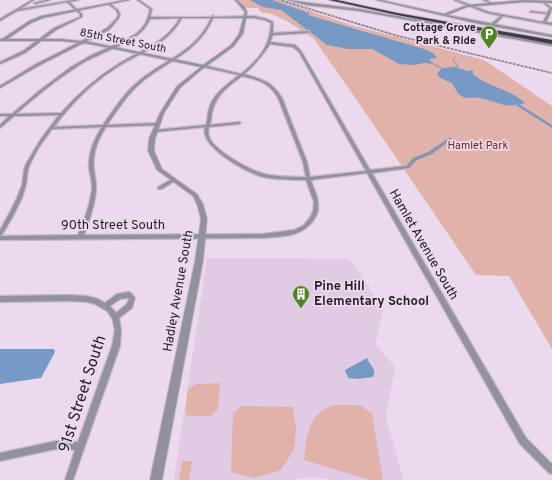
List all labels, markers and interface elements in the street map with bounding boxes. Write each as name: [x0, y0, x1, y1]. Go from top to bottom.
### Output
place label: Cottage Grove Park & Ride: [403, 21, 476, 48]
parking icon: Cottage Grove Park & Ride: [479, 24, 499, 49]
street label: 85th Street South: [78, 26, 168, 56]
park label: Hamlet Park: [448, 139, 509, 153]
street label: Hamlet Avenue South: [385, 187, 461, 303]
street label: 90th Street South: [61, 218, 165, 234]
street label: Hadley Avenue South: [160, 229, 198, 353]
place label: Pine Hill Elementary School: [314, 279, 429, 310]
building icon: Pine Hill Elementary School: [291, 284, 311, 309]
street label: 91st Street South: [55, 333, 111, 455]

